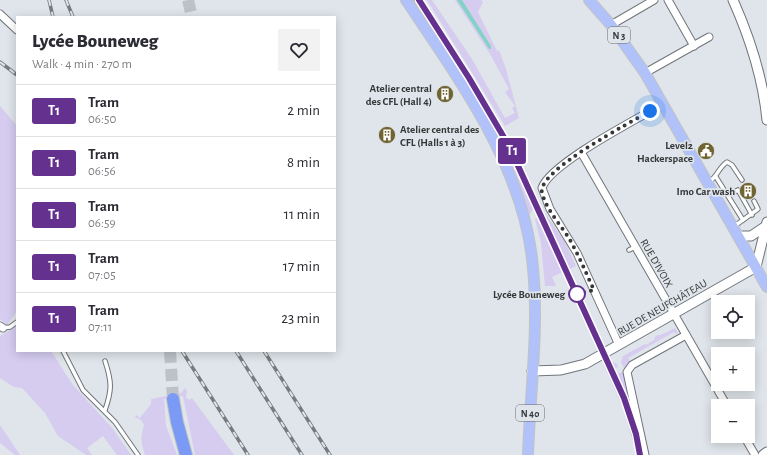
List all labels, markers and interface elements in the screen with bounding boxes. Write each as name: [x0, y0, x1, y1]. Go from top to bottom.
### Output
road number: N 3: [608, 27, 630, 43]
button: heart: [278, 29, 320, 71]
text: Lycée Bouneweg: [32, 32, 158, 51]
text: Walk · 4 min · 270 m: [32, 58, 132, 71]
place label: Atelier central des CFL (Hall 4): [366, 83, 432, 107]
building icon: Atelier central des CFL (Hall 4): [435, 84, 455, 104]
text: Tram: [88, 95, 119, 110]
your location: [640, 101, 660, 121]
text: 2 min: [287, 103, 320, 118]
text: T1: [48, 104, 60, 118]
text: 06:50: [88, 113, 116, 126]
place label: Atelier central des CFL (Halls 1 à 3): [400, 124, 479, 148]
building icon: Atelier central des CFL (Halls 1 à 3): [377, 125, 397, 145]
line badge: T1: [494, 138, 530, 164]
place label: Level2 Hackerspace: [637, 140, 693, 164]
public building icon: Level2 Hackerspace: [696, 141, 716, 161]
text: T1: [506, 144, 518, 158]
text: Tram: [88, 147, 119, 162]
text: 8 min: [287, 155, 320, 170]
text: T1: [48, 156, 60, 170]
text: 06:56: [88, 165, 116, 178]
building icon: Imo Car wash: [738, 181, 758, 201]
place label: Imo Car wash: [677, 186, 735, 197]
text: Tram: [88, 199, 119, 214]
text: 11 min: [284, 207, 320, 222]
text: T1: [48, 208, 60, 222]
text: 06:59: [88, 217, 116, 230]
street label: RUE D'IVOIX: [638, 237, 675, 290]
text: Tram: [88, 251, 119, 266]
text: 17 min: [283, 259, 320, 274]
text: T1: [48, 260, 60, 274]
text: 07:05: [88, 269, 116, 282]
street label: RUE DE NEUFCHÂTEAU: [616, 277, 709, 338]
marker: Lycée Bouneweg: [568, 285, 586, 303]
place label: Lycée Bouneweg: [493, 289, 565, 300]
map controls: [711, 295, 755, 443]
button: locate: [711, 295, 755, 339]
text: Tram: [88, 303, 119, 318]
text: 23 min: [281, 311, 320, 326]
text: T1: [48, 312, 60, 326]
text: 07:11: [88, 321, 112, 334]
button: +: [711, 347, 755, 391]
button: −: [711, 399, 755, 443]
road number: N 40: [516, 405, 544, 421]

